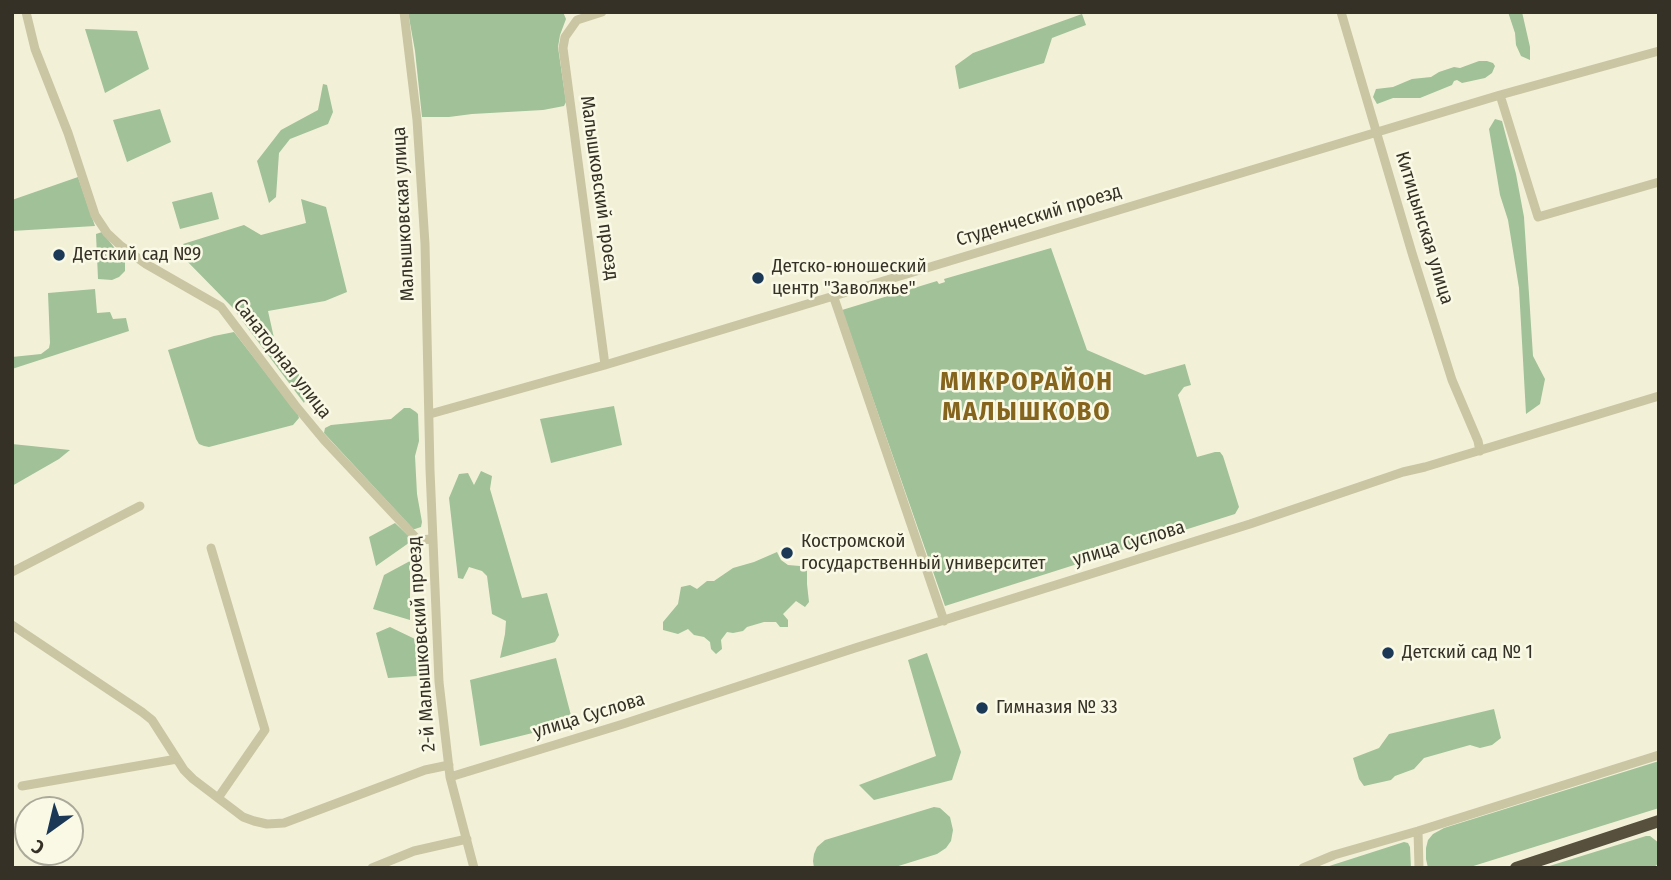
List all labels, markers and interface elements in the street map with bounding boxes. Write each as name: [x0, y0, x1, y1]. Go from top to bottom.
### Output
street label: Малышковский проезд: [575, 94, 623, 282]
street label: Малышковская улица: [388, 126, 420, 302]
street label: Китицынская улица: [1390, 149, 1458, 307]
street label: Студенческий проезд: [954, 180, 1124, 252]
place label: Детский сад №9: [73, 244, 201, 266]
marker: Детский сад №9: [51, 247, 67, 263]
place label: Детско-юношеский центр "Заволжье": [772, 256, 927, 300]
marker: Детско-юношеский центр "Заволжье": [750, 270, 766, 286]
street label: Санаторная улица: [228, 294, 336, 424]
district label: МИКРОРАЙОН МАЛЫШКОВО: [941, 367, 1113, 428]
street label: улица Суслова: [1070, 516, 1188, 572]
place label: Костромской государственный университет: [801, 531, 1046, 575]
street label: 2-й Малышковский проезд: [403, 536, 441, 752]
marker: Костромской государственный университет: [779, 545, 795, 561]
place label: Детский сад № 1: [1402, 642, 1533, 664]
marker: Детский сад № 1: [1380, 645, 1396, 661]
street label: улица Суслова: [530, 688, 648, 744]
place label: Гимназия № 33: [996, 697, 1118, 719]
marker: Гимназия № 33: [974, 700, 990, 716]
north arrow: [14, 796, 84, 866]
text: С: [28, 835, 49, 859]

